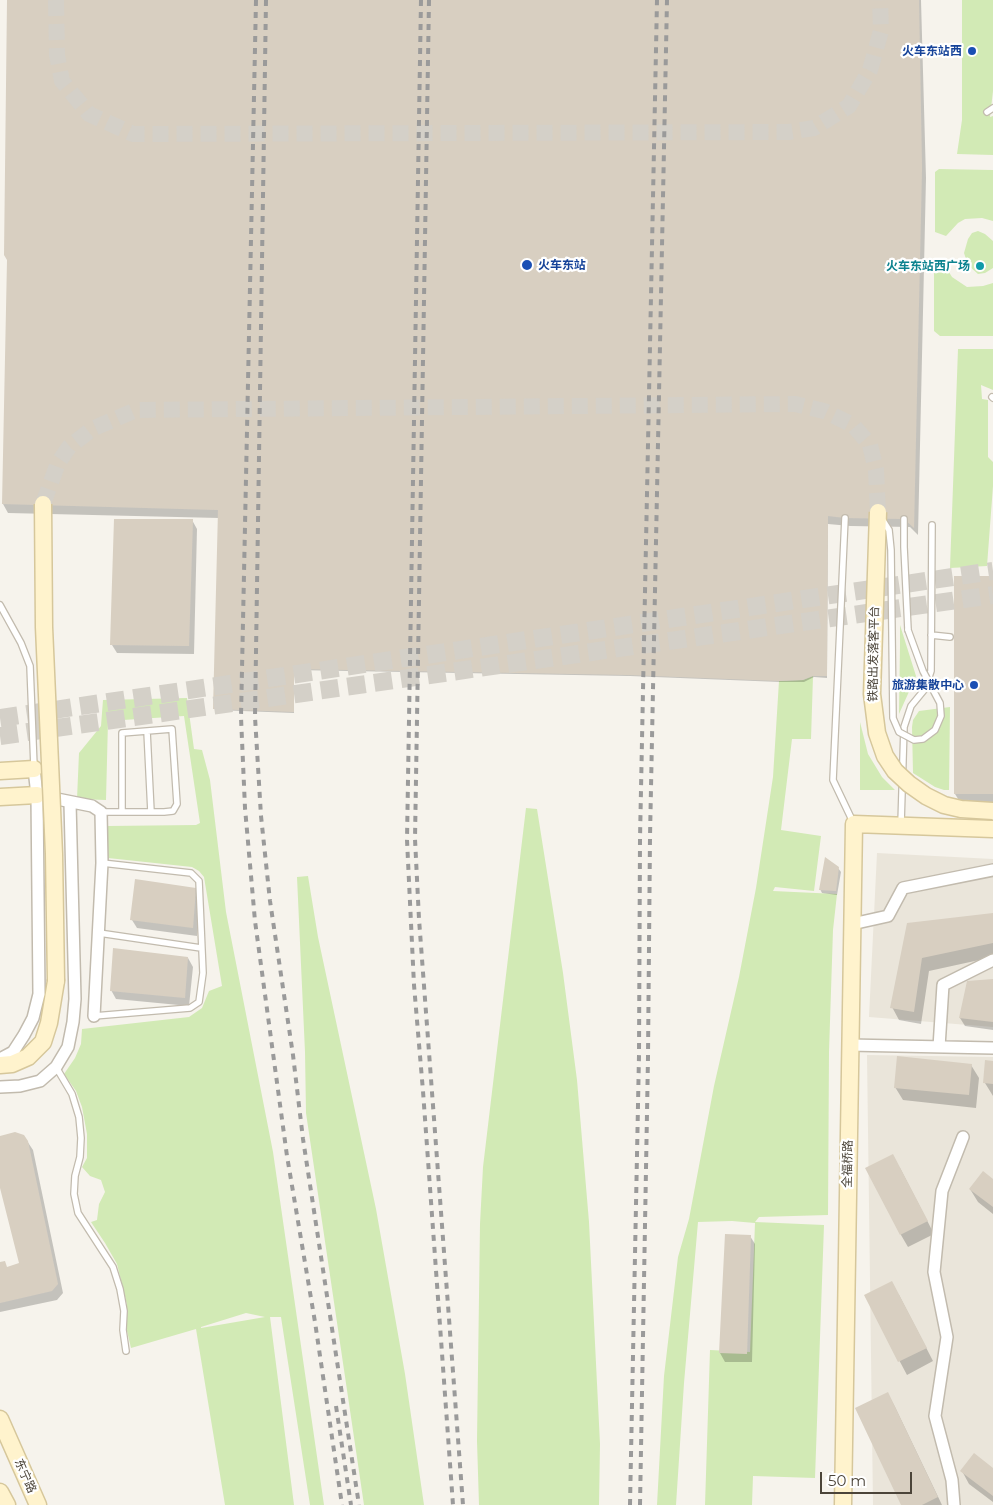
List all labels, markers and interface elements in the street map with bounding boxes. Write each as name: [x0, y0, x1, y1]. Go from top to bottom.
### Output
place label: 火车东站西: [902, 44, 962, 58]
marker: 火车东站西: [966, 45, 978, 57]
marker: 火车东站: [520, 258, 534, 272]
place label: 火车东站: [538, 258, 586, 272]
place label: 火车东站西广场: [886, 259, 970, 273]
marker: 火车东站西广场: [974, 260, 986, 272]
street label: 铁路出发落客平台: [866, 606, 882, 702]
place label: 旅游集散中心: [892, 678, 964, 692]
marker: 旅游集散中心: [968, 679, 980, 691]
street label: 全福桥路: [840, 1140, 856, 1188]
street label: 东宁路: [11, 1457, 39, 1495]
scale bar: [823, 1462, 916, 1494]
text: 50 m: [828, 1471, 866, 1490]

